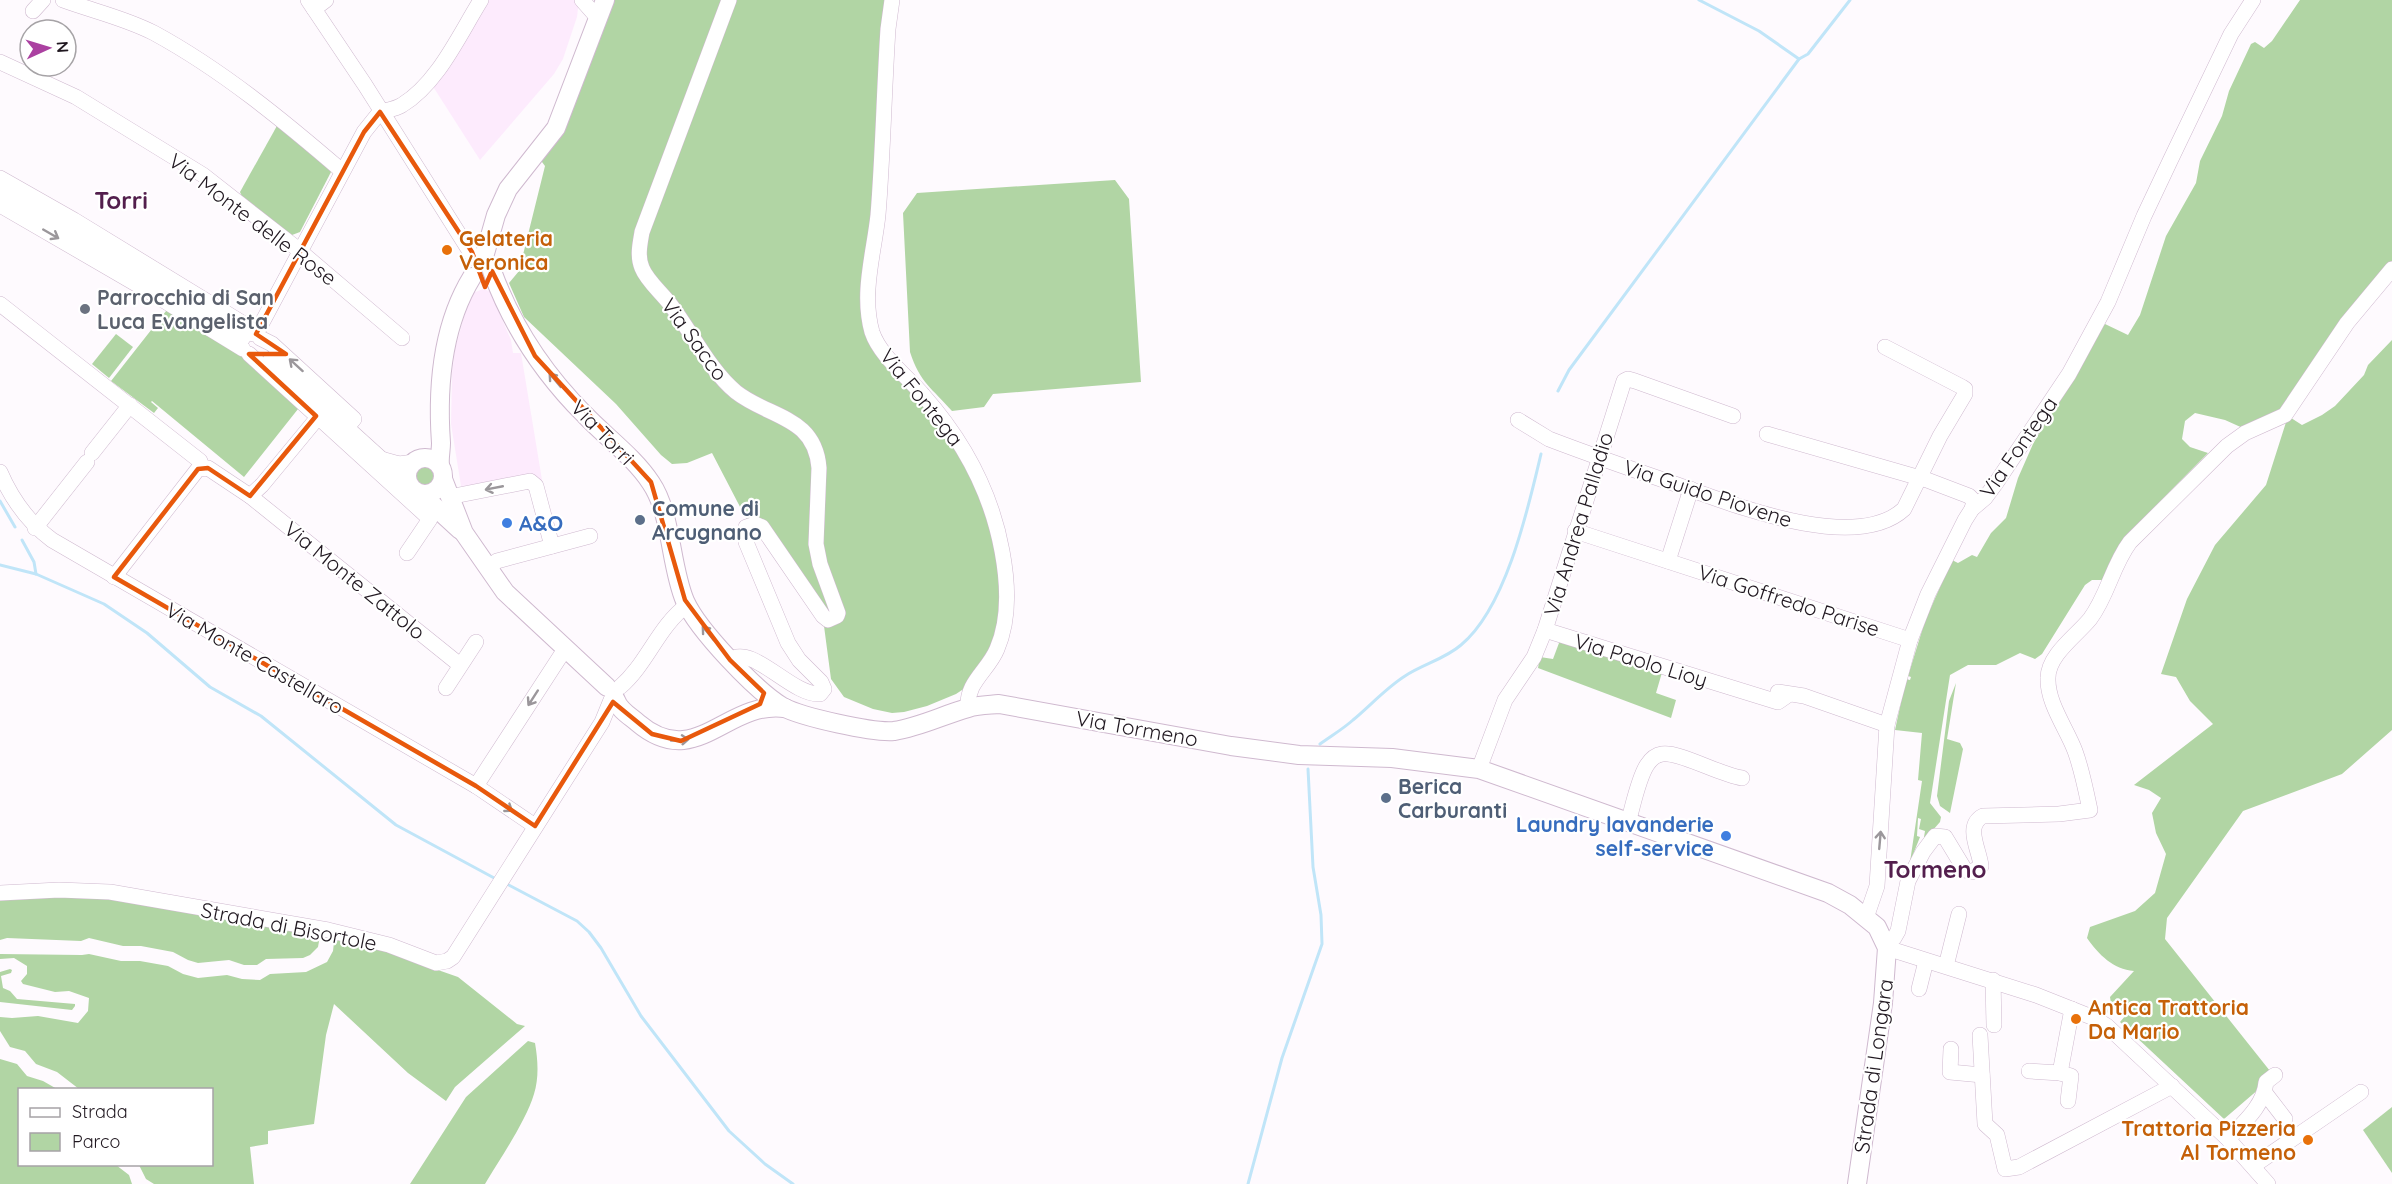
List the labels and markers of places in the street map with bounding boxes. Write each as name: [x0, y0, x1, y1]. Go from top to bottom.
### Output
place label: Gelateria Veronica: [459, 225, 553, 275]
marker: Gelateria Veronica: [440, 243, 454, 257]
place label: Parrocchia di San Luca Evangelista: [97, 284, 274, 334]
marker: Parrocchia di San Luca Evangelista: [78, 302, 92, 316]
place label: Comune di Arcugnano: [652, 495, 762, 545]
place label: A&O: [519, 510, 563, 536]
marker: Comune di Arcugnano: [633, 513, 647, 527]
marker: A&O: [500, 516, 514, 530]
place label: Berica Carburanti: [1398, 773, 1507, 823]
marker: Berica Carburanti: [1379, 791, 1393, 805]
place label: Laundry lavanderie self-service: [1516, 811, 1714, 861]
marker: Laundry lavanderie self-service: [1719, 829, 1733, 843]
place label: Antica Trattoria Da Mario: [2088, 994, 2249, 1044]
marker: Antica Trattoria Da Mario: [2069, 1012, 2083, 1026]
place label: Trattoria Pizzeria Al Tormeno: [2121, 1115, 2296, 1165]
marker: Trattoria Pizzeria Al Tormeno: [2301, 1133, 2315, 1147]

